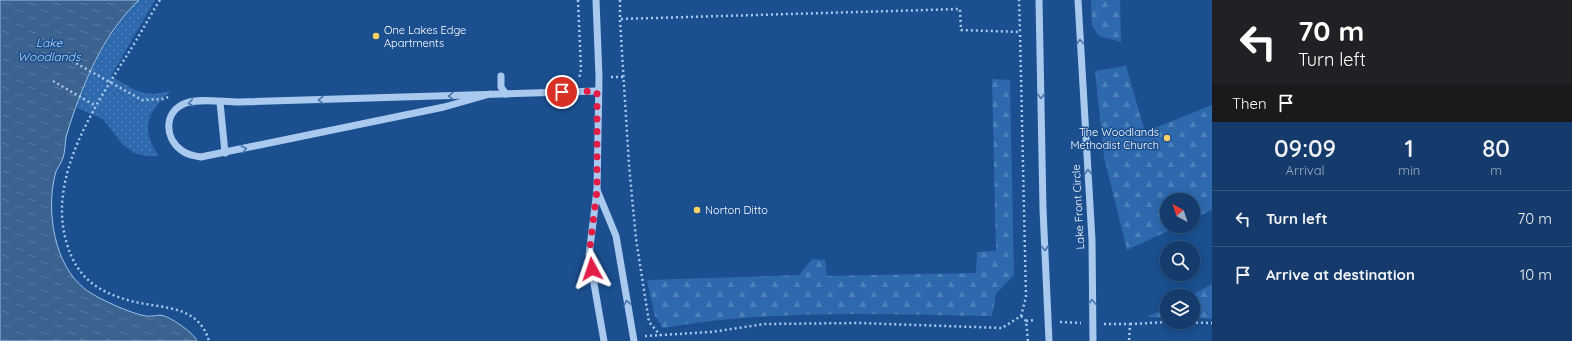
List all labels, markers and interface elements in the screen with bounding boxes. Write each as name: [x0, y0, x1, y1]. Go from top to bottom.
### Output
text: 70 m: [1298, 13, 1364, 48]
icon: left: [1232, 16, 1284, 68]
place label: One Lakes Edge Apartments: [384, 23, 466, 50]
marker: One Lakes Edge Apartments: [371, 31, 381, 41]
water label: Lake Woodlands: [17, 35, 82, 64]
one-way arrow: [1076, 39, 1085, 45]
text: Turn left: [1298, 48, 1366, 71]
pin: [545, 75, 579, 109]
icon: arrive: [551, 81, 573, 103]
one-way arrow: [448, 91, 454, 100]
icon: arrive: [1275, 92, 1297, 114]
one-way arrow: [1037, 93, 1045, 99]
text: Then: [1232, 94, 1267, 113]
one-way arrow: [318, 95, 324, 104]
one-way arrow: [188, 98, 195, 106]
place label: The Woodlands Methodist Church: [1071, 125, 1159, 152]
marker: The Woodlands Methodist Church: [1162, 133, 1172, 143]
text: 09:09: [1274, 133, 1336, 163]
text: 1: [1405, 133, 1414, 163]
text: 80: [1482, 133, 1510, 163]
one-way arrow: [241, 145, 247, 153]
text: Arrival: [1286, 162, 1325, 178]
text: min: [1398, 162, 1420, 178]
text: m: [1490, 162, 1502, 178]
street label: Lake Front Circle: [1069, 164, 1087, 250]
one-way arrow: [1083, 169, 1092, 175]
north arrow: [1160, 193, 1200, 233]
map controls: [1160, 193, 1200, 329]
place label: Norton Ditto: [705, 203, 768, 217]
marker: Norton Ditto: [692, 205, 702, 215]
icon: left: [1232, 208, 1254, 230]
text: Turn left: [1266, 209, 1328, 228]
text: 70 m: [1518, 209, 1552, 228]
button: search: [1160, 241, 1200, 281]
one-way arrow: [1040, 245, 1049, 251]
position arrow: [571, 248, 613, 290]
icon: arrive: [1232, 264, 1254, 286]
text: Arrive at destination: [1266, 265, 1415, 284]
text: 10 m: [1520, 265, 1552, 284]
button: layers: [1160, 289, 1200, 329]
one-way arrow: [623, 299, 632, 306]
one-way arrow: [1088, 299, 1096, 305]

